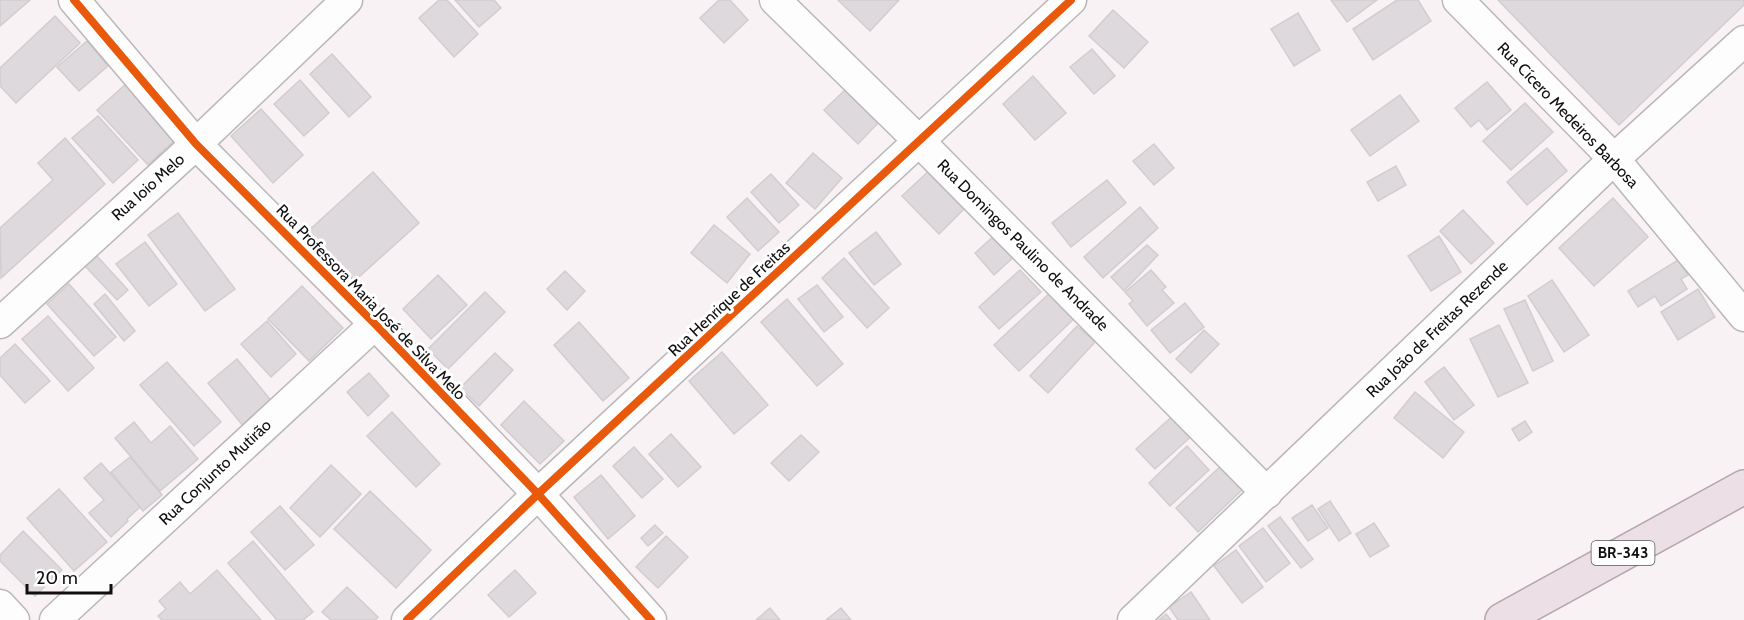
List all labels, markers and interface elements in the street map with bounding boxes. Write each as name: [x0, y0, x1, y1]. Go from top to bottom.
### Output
street label: Rua Cícero Medeiros Barbosa: [1493, 38, 1643, 192]
street label: Rua Ioio Melo: [108, 149, 188, 225]
street label: Rua Domingos Paulino de Andrade: [933, 155, 1113, 335]
street label: Rua Professora Maria José de Silva Melo: [272, 200, 470, 404]
street label: Rua Henrique de Freitas: [664, 237, 794, 360]
street label: Rua João de Freitas Rezende: [1362, 257, 1512, 401]
street label: Rua Conjunto Mutirão: [155, 415, 275, 529]
road number: BR-343: [1592, 541, 1654, 565]
scale bar: [27, 557, 111, 595]
text: 20 m: [36, 567, 78, 589]

